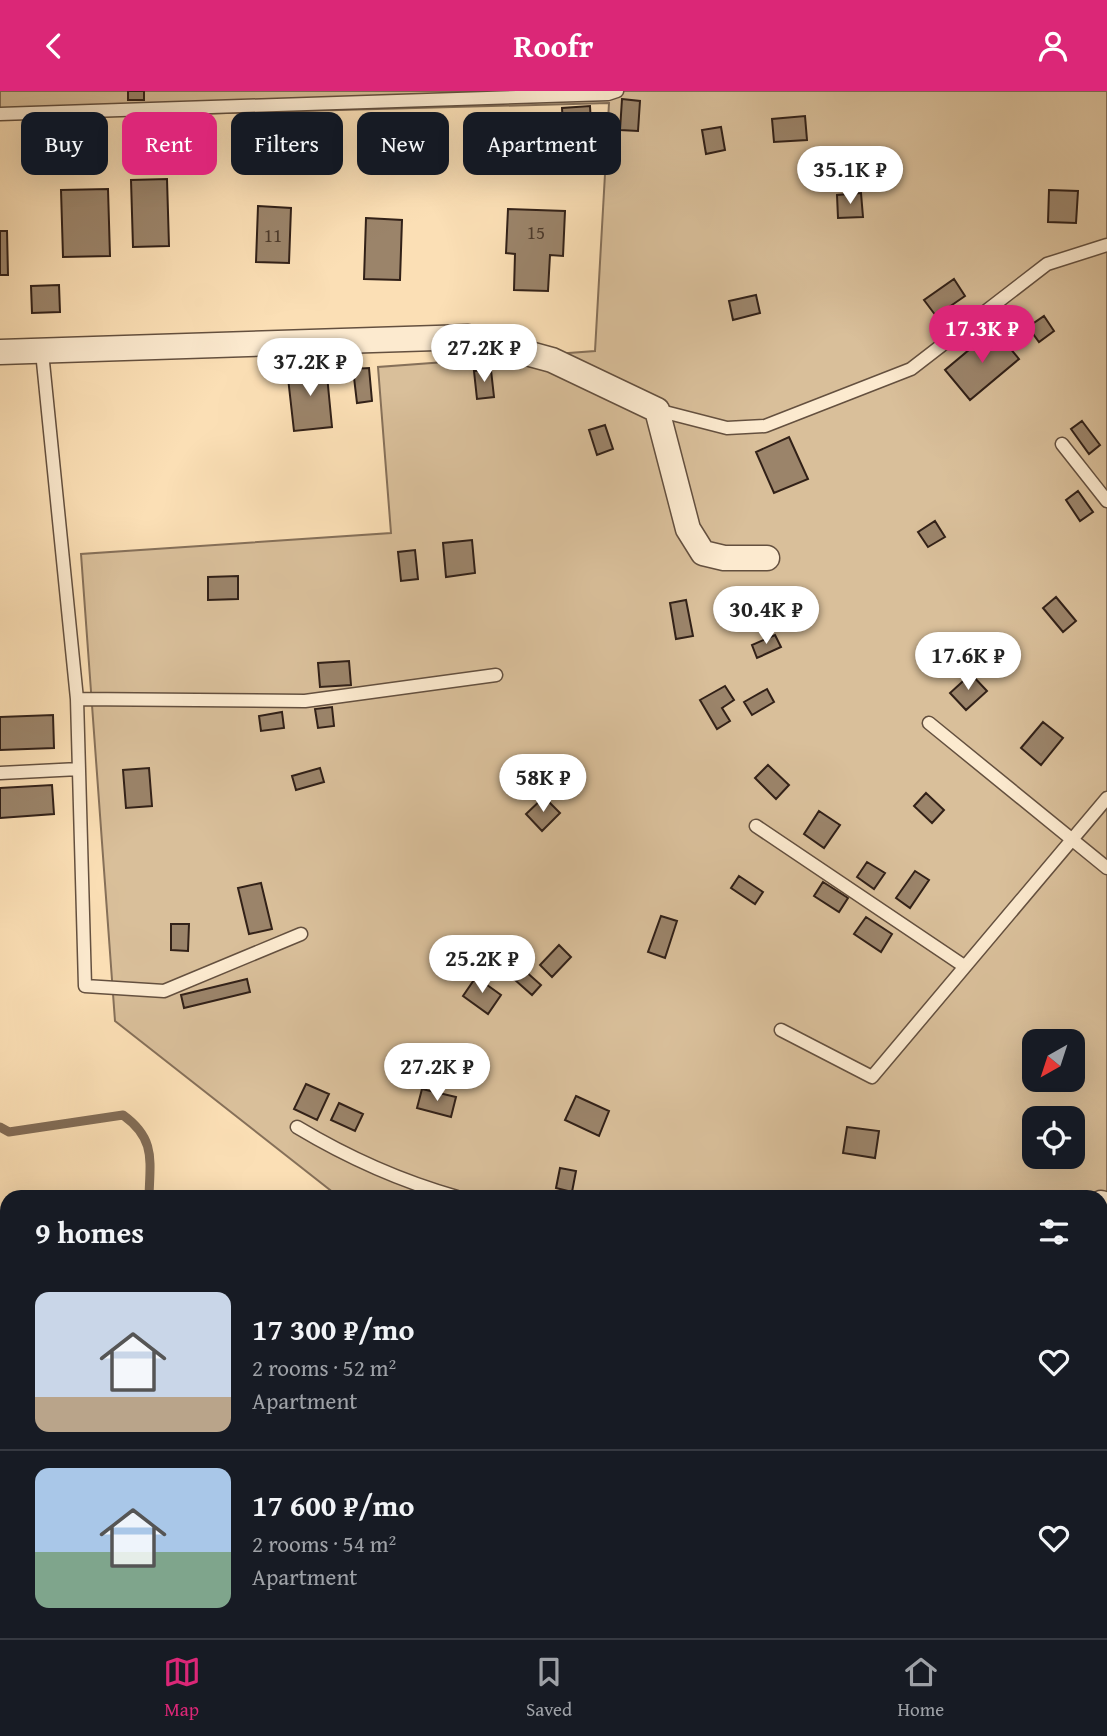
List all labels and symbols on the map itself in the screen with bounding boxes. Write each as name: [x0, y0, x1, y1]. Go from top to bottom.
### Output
pin: 35.1K ₽: [785, 146, 915, 206]
house number: 15: [527, 218, 545, 246]
house number: 11: [264, 221, 282, 249]
pin: 17.3K ₽: [917, 306, 1047, 365]
pin: 27.2K ₽: [419, 324, 549, 384]
pin: 37.2K ₽: [245, 338, 375, 398]
pin: 30.4K ₽: [701, 587, 831, 646]
pin: 17.6K ₽: [903, 633, 1033, 692]
pin: 58K ₽: [494, 755, 592, 814]
pin: 25.2K ₽: [417, 935, 547, 995]
north arrow: [1022, 1029, 1085, 1092]
pin: 27.2K ₽: [372, 1044, 502, 1103]

